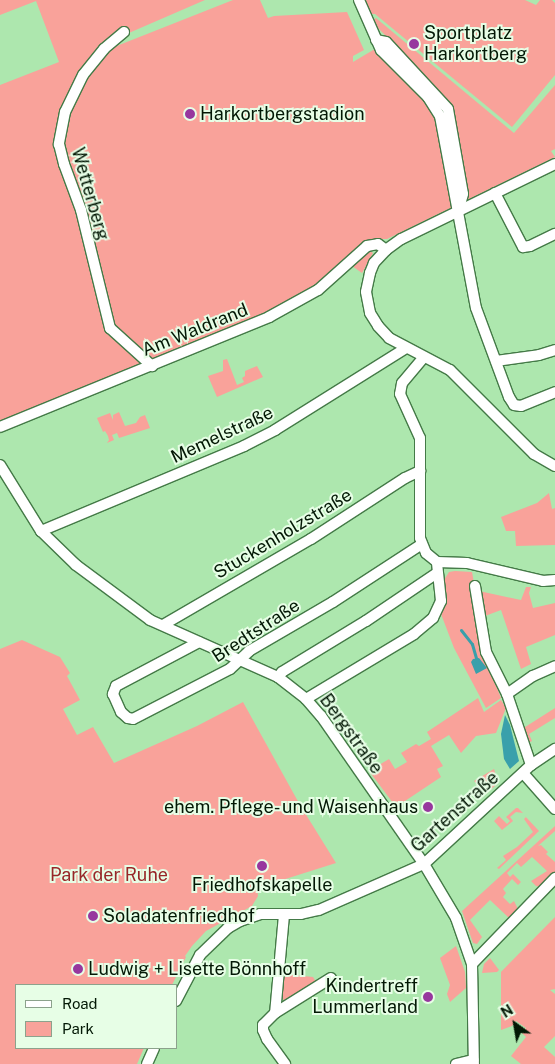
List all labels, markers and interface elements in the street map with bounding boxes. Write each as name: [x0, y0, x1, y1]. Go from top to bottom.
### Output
place label: Sportplatz Harkortberg: [424, 23, 527, 66]
marker: Sportplatz Harkortberg: [408, 38, 420, 50]
place label: Harkortbergstadion: [200, 103, 365, 125]
marker: Harkortbergstadion: [184, 108, 196, 120]
street label: Wetterberg: [67, 145, 113, 243]
street label: Am Waldrand: [139, 299, 251, 361]
street label: Memelstraße: [167, 402, 277, 468]
street label: Stuckenholzstraße: [210, 484, 356, 584]
street label: Bredtstraße: [208, 595, 304, 667]
street label: Bergstraße: [315, 690, 387, 778]
street label: Gartenstraße: [407, 767, 503, 857]
place label: ehem. Pflege- und Waisenhaus: [161, 796, 418, 818]
marker: ehem. Pflege- und Waisenhaus: [422, 801, 434, 813]
marker: Friedhofskapelle: [256, 860, 268, 872]
park label: Park der Ruhe: [50, 864, 168, 886]
place label: Friedhofskapelle: [192, 874, 332, 896]
place label: Soladatenfriedhof: [103, 905, 255, 927]
marker: Soladatenfriedhof: [87, 910, 99, 922]
place label: Ludwig + Lisette Bönnhoff: [88, 958, 306, 980]
marker: Ludwig + Lisette Bönnhoff: [72, 963, 84, 975]
place label: Kindertreff Lummerland: [312, 976, 418, 1019]
legend: [15, 984, 178, 1049]
marker: Kindertreff Lummerland: [422, 991, 434, 1003]
text: Road: [62, 995, 98, 1012]
north arrow: [490, 999, 540, 1049]
text: N: [498, 1002, 516, 1021]
text: Park: [62, 1020, 94, 1037]

